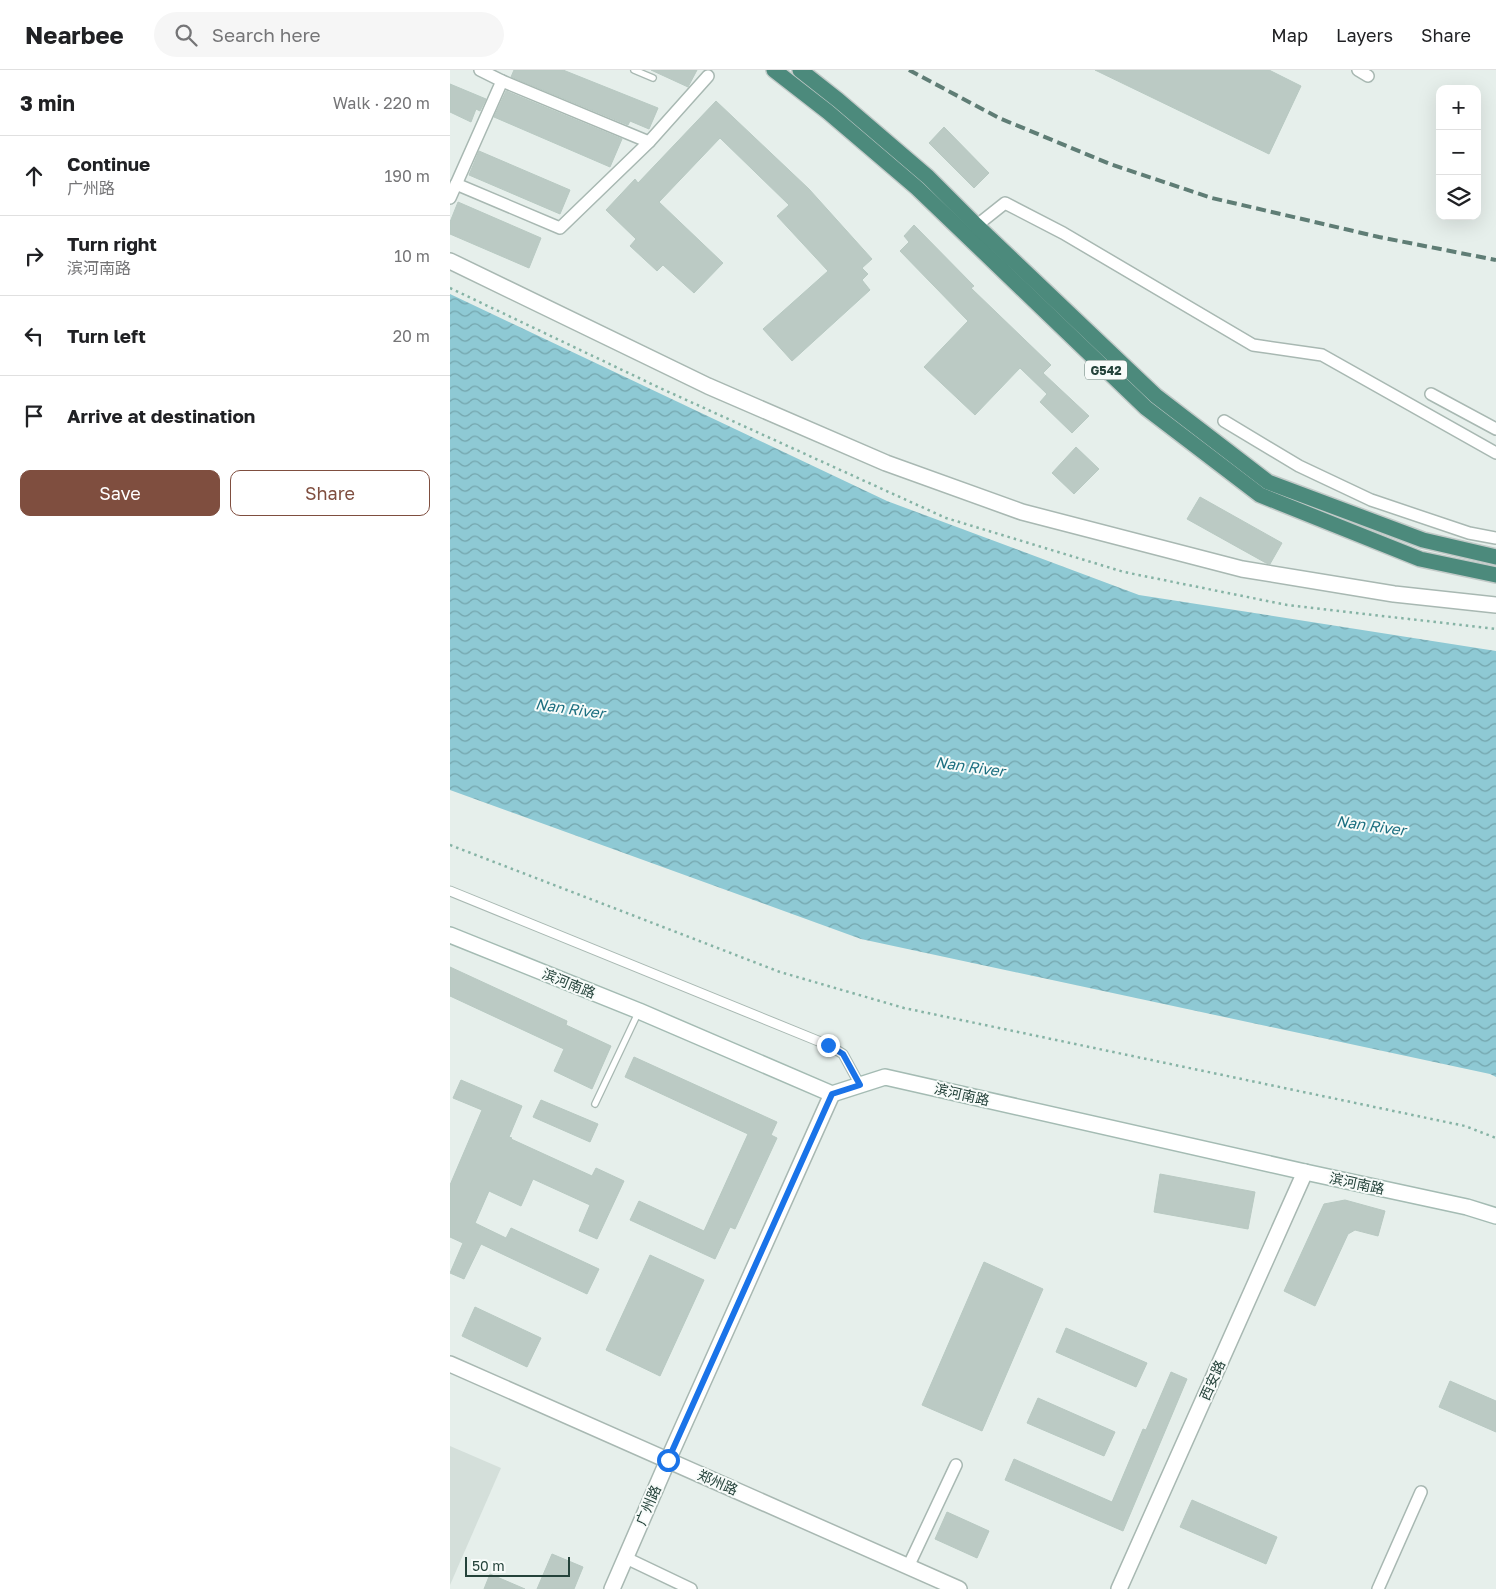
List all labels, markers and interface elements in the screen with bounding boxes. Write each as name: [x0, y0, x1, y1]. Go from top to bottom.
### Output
search box: [154, 12, 504, 57]
text: Nearbee: [25, 20, 124, 49]
icon: search: [172, 21, 200, 49]
text: Search here: [212, 23, 321, 46]
text: Map: [1271, 24, 1308, 46]
text: Layers: [1336, 24, 1393, 46]
text: Share: [1421, 24, 1471, 46]
map controls: [1436, 85, 1481, 220]
button: +: [1436, 85, 1481, 130]
text: 3 min: [20, 90, 75, 116]
text: Walk · 220 m: [333, 93, 430, 113]
button: −: [1436, 130, 1481, 175]
text: Continue: [67, 152, 150, 175]
icon: ahead: [20, 162, 48, 190]
text: 190 m: [384, 166, 430, 186]
button: layers: [1436, 175, 1481, 220]
text: 广州路: [67, 178, 115, 198]
text: Turn right: [67, 232, 157, 255]
icon: right: [20, 242, 48, 270]
text: 10 m: [394, 246, 430, 266]
text: 滨河南路: [67, 258, 131, 278]
icon: left: [20, 322, 48, 350]
text: Turn left: [67, 324, 146, 347]
text: 20 m: [393, 326, 430, 346]
road number: G542: [1085, 360, 1127, 380]
icon: arrive: [20, 402, 48, 430]
text: Arrive at destination: [67, 404, 255, 427]
button: Save: [20, 470, 220, 516]
button: Share: [230, 470, 430, 516]
water label: Nan River: [534, 694, 608, 722]
water label: Nan River: [934, 752, 1008, 780]
water label: Nan River: [1335, 811, 1409, 839]
street label: 滨河南路: [540, 965, 598, 1001]
route end: [817, 1034, 840, 1057]
street label: 滨河南路: [933, 1079, 991, 1109]
street label: 滨河南路: [1328, 1169, 1386, 1197]
street label: 西安路: [1196, 1357, 1228, 1403]
route start: [657, 1449, 680, 1472]
street label: 郑州路: [695, 1466, 741, 1498]
street label: 广州路: [632, 1482, 664, 1528]
scale bar: [465, 1554, 570, 1577]
text: 50 m: [472, 1557, 505, 1574]

